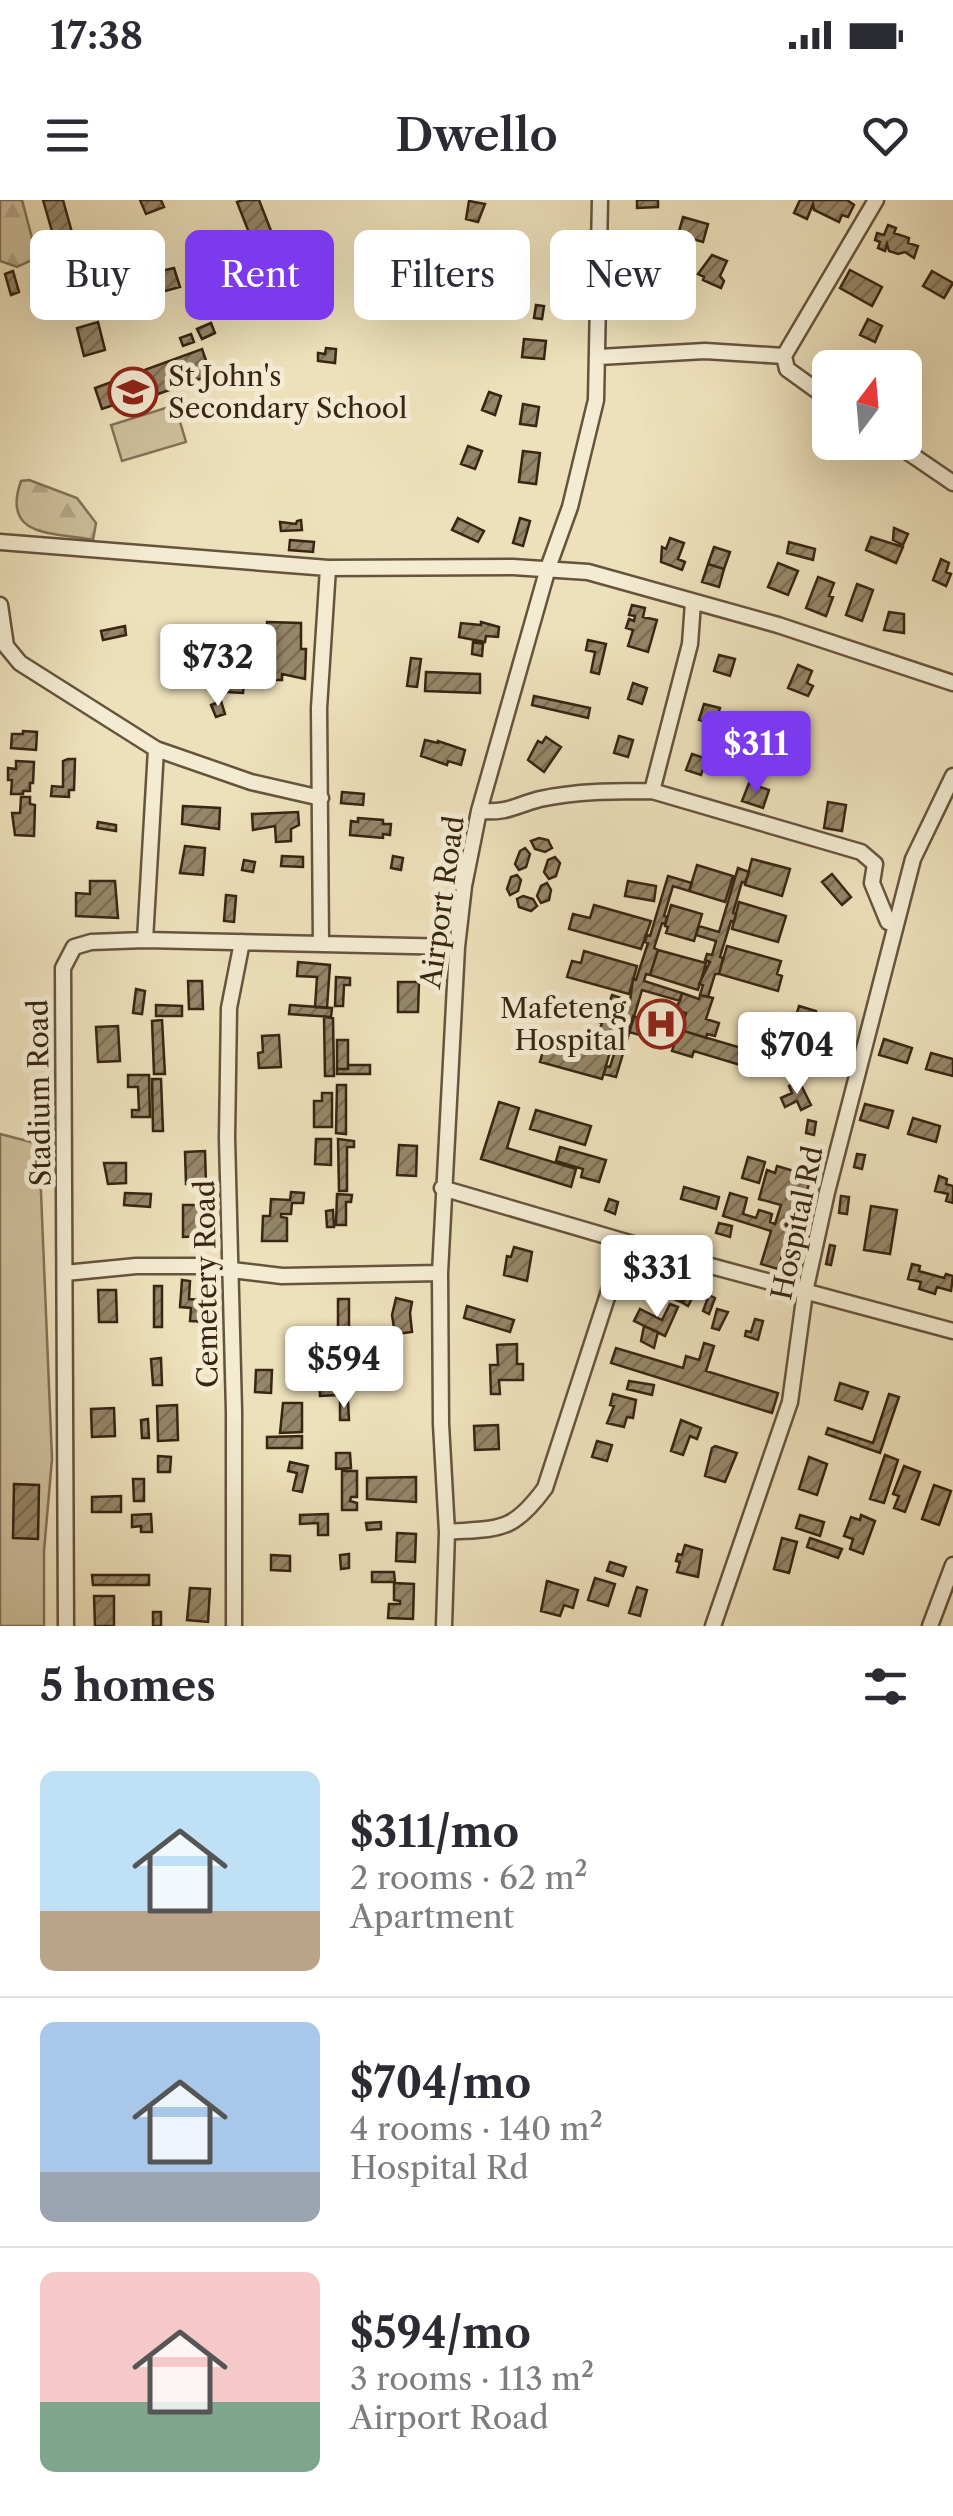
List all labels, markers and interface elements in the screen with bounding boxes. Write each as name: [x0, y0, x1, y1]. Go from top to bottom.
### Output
text: 17:38: [50, 12, 143, 59]
text: Dwello: [395, 107, 558, 163]
icon: menu: [40, 108, 95, 163]
icon: heart: [858, 108, 913, 163]
chip: Buy: [30, 230, 165, 320]
chip: Rent: [185, 230, 334, 320]
chip: Filters: [354, 230, 530, 320]
chip: New: [550, 230, 696, 320]
north arrow: [812, 350, 922, 460]
map controls: [812, 350, 922, 460]
place label: St John's Secondary School: [168, 359, 407, 425]
school or university icon: St John's Secondary School: [107, 366, 159, 418]
pin: $732: [159, 624, 277, 709]
text: $732: [182, 637, 254, 676]
pin: $311: [697, 711, 815, 796]
text: $311: [724, 724, 788, 763]
street label: Airport Road: [413, 814, 471, 991]
place label: Mafeteng Hospital: [500, 991, 626, 1057]
hospital icon: Mafeteng Hospital: [635, 998, 687, 1050]
street label: Stadium Road: [20, 999, 58, 1187]
pin: $704: [738, 1012, 856, 1097]
text: $704: [760, 1025, 834, 1064]
street label: Hospital Rd: [764, 1143, 830, 1303]
street label: Cemetery Road: [187, 1180, 225, 1388]
pin: $331: [598, 1235, 716, 1320]
text: $331: [623, 1248, 691, 1287]
pin: $594: [285, 1326, 403, 1411]
text: $594: [307, 1339, 381, 1378]
icon: filters: [858, 1659, 913, 1714]
text: 5 homes: [40, 1660, 216, 1712]
text: $311/mo: [350, 1806, 519, 1858]
icon: home: [120, 1811, 240, 1931]
text: 2 rooms · 62 m²: [350, 1858, 588, 1897]
text: Apartment: [350, 1897, 514, 1936]
text: $704/mo: [350, 2057, 531, 2109]
icon: home: [120, 2062, 240, 2182]
text: 4 rooms · 140 m²: [350, 2109, 603, 2148]
text: Hospital Rd: [350, 2148, 529, 2187]
text: $594/mo: [350, 2307, 531, 2359]
icon: home: [120, 2312, 240, 2432]
text: 3 rooms · 113 m²: [350, 2359, 594, 2398]
text: Airport Road: [350, 2398, 549, 2437]

